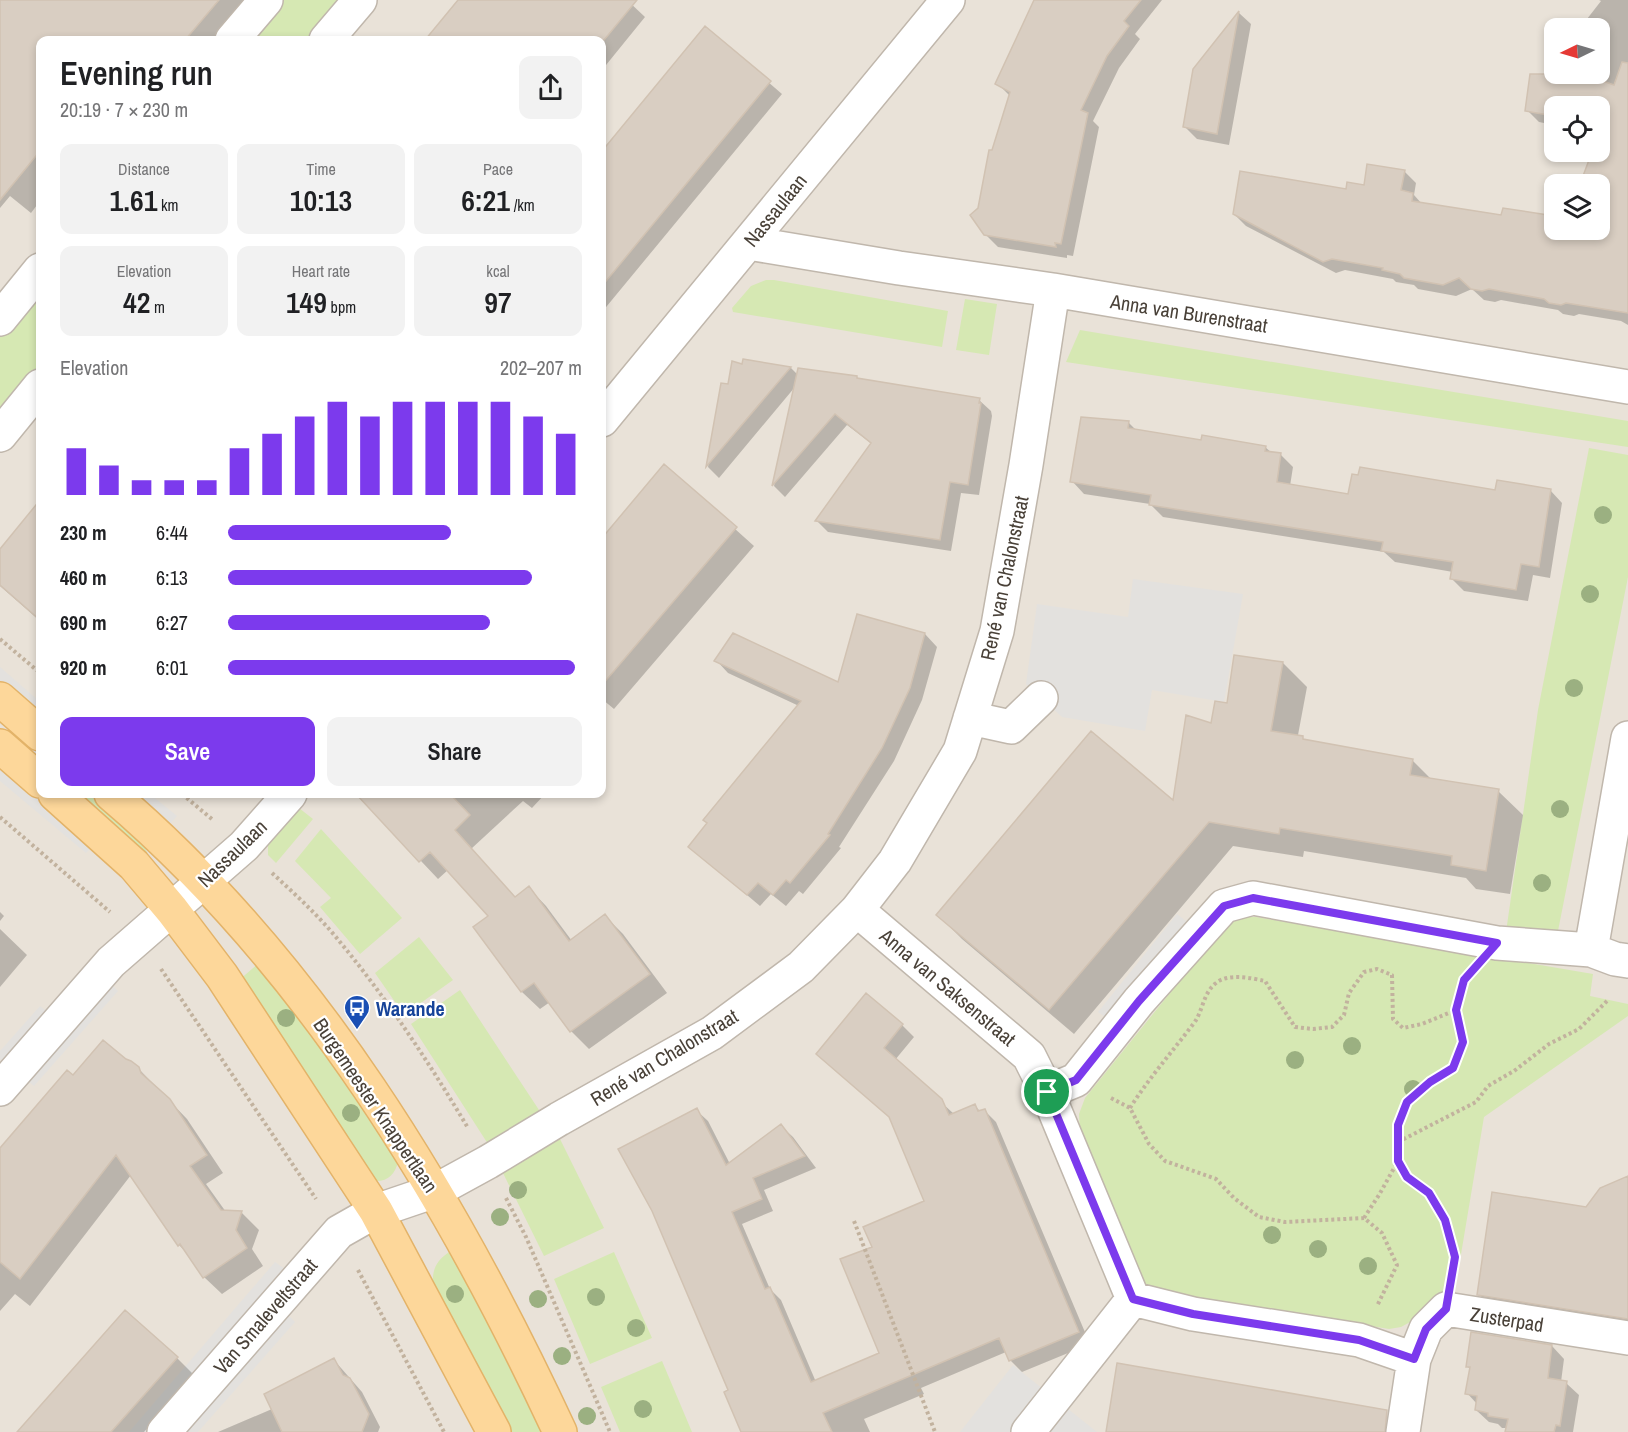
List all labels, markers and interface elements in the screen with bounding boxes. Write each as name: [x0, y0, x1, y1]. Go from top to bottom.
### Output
north arrow: [1544, 18, 1610, 84]
map controls: [1544, 18, 1610, 240]
text: Evening run: [60, 51, 213, 95]
button: share: [519, 56, 582, 119]
text: 20:19 · 7 × 230 m: [60, 96, 188, 123]
button: locate: [1544, 96, 1610, 162]
text: Distance: [118, 158, 170, 180]
text: Time: [306, 158, 336, 180]
text: Pace: [483, 158, 513, 180]
street label: Nassaulaan: [737, 168, 813, 252]
button: layers: [1544, 174, 1610, 240]
text: 1.61: [109, 180, 157, 220]
text: 10:13: [290, 180, 352, 220]
text: 6:21: [461, 180, 510, 220]
text: km: [157, 194, 179, 216]
text: /km: [510, 194, 535, 216]
text: Elevation: [117, 260, 171, 282]
text: Heart rate: [292, 260, 350, 282]
text: kcal: [486, 260, 510, 282]
text: 42: [123, 282, 150, 322]
text: 149: [286, 282, 327, 322]
text: 97: [484, 282, 512, 322]
street label: Anna van Burenstraat: [1108, 287, 1270, 339]
text: m: [150, 296, 165, 318]
text: bpm: [327, 296, 356, 318]
text: Elevation: [60, 354, 128, 381]
text: 202–207 m: [500, 354, 582, 381]
street label: René van Chalonstraat: [973, 493, 1035, 663]
text: 230 m: [60, 519, 107, 546]
text: 6:44: [156, 519, 188, 546]
text: 460 m: [60, 564, 107, 591]
text: 6:13: [156, 564, 188, 591]
text: 690 m: [60, 609, 107, 636]
text: 6:27: [156, 609, 188, 636]
text: 920 m: [60, 654, 107, 681]
text: 6:01: [156, 654, 188, 681]
button: Save: [60, 717, 315, 786]
button: Share: [327, 717, 582, 786]
street label: Nassaulaan: [191, 813, 273, 893]
street label: Anna van Saksenstraat: [874, 922, 1022, 1052]
bus stop icon: Warande: [342, 993, 372, 1031]
place label: Warande: [376, 995, 445, 1022]
street label: René van Chalonstraat: [585, 1002, 743, 1112]
street label: Burgemeester Knappertlaan: [307, 1012, 445, 1198]
pin: [1021, 1066, 1072, 1117]
icon: arrive: [1030, 1075, 1063, 1108]
street label: Van Smaleveltstraat: [207, 1252, 323, 1380]
street label: Zusterpad: [1468, 1300, 1546, 1338]

